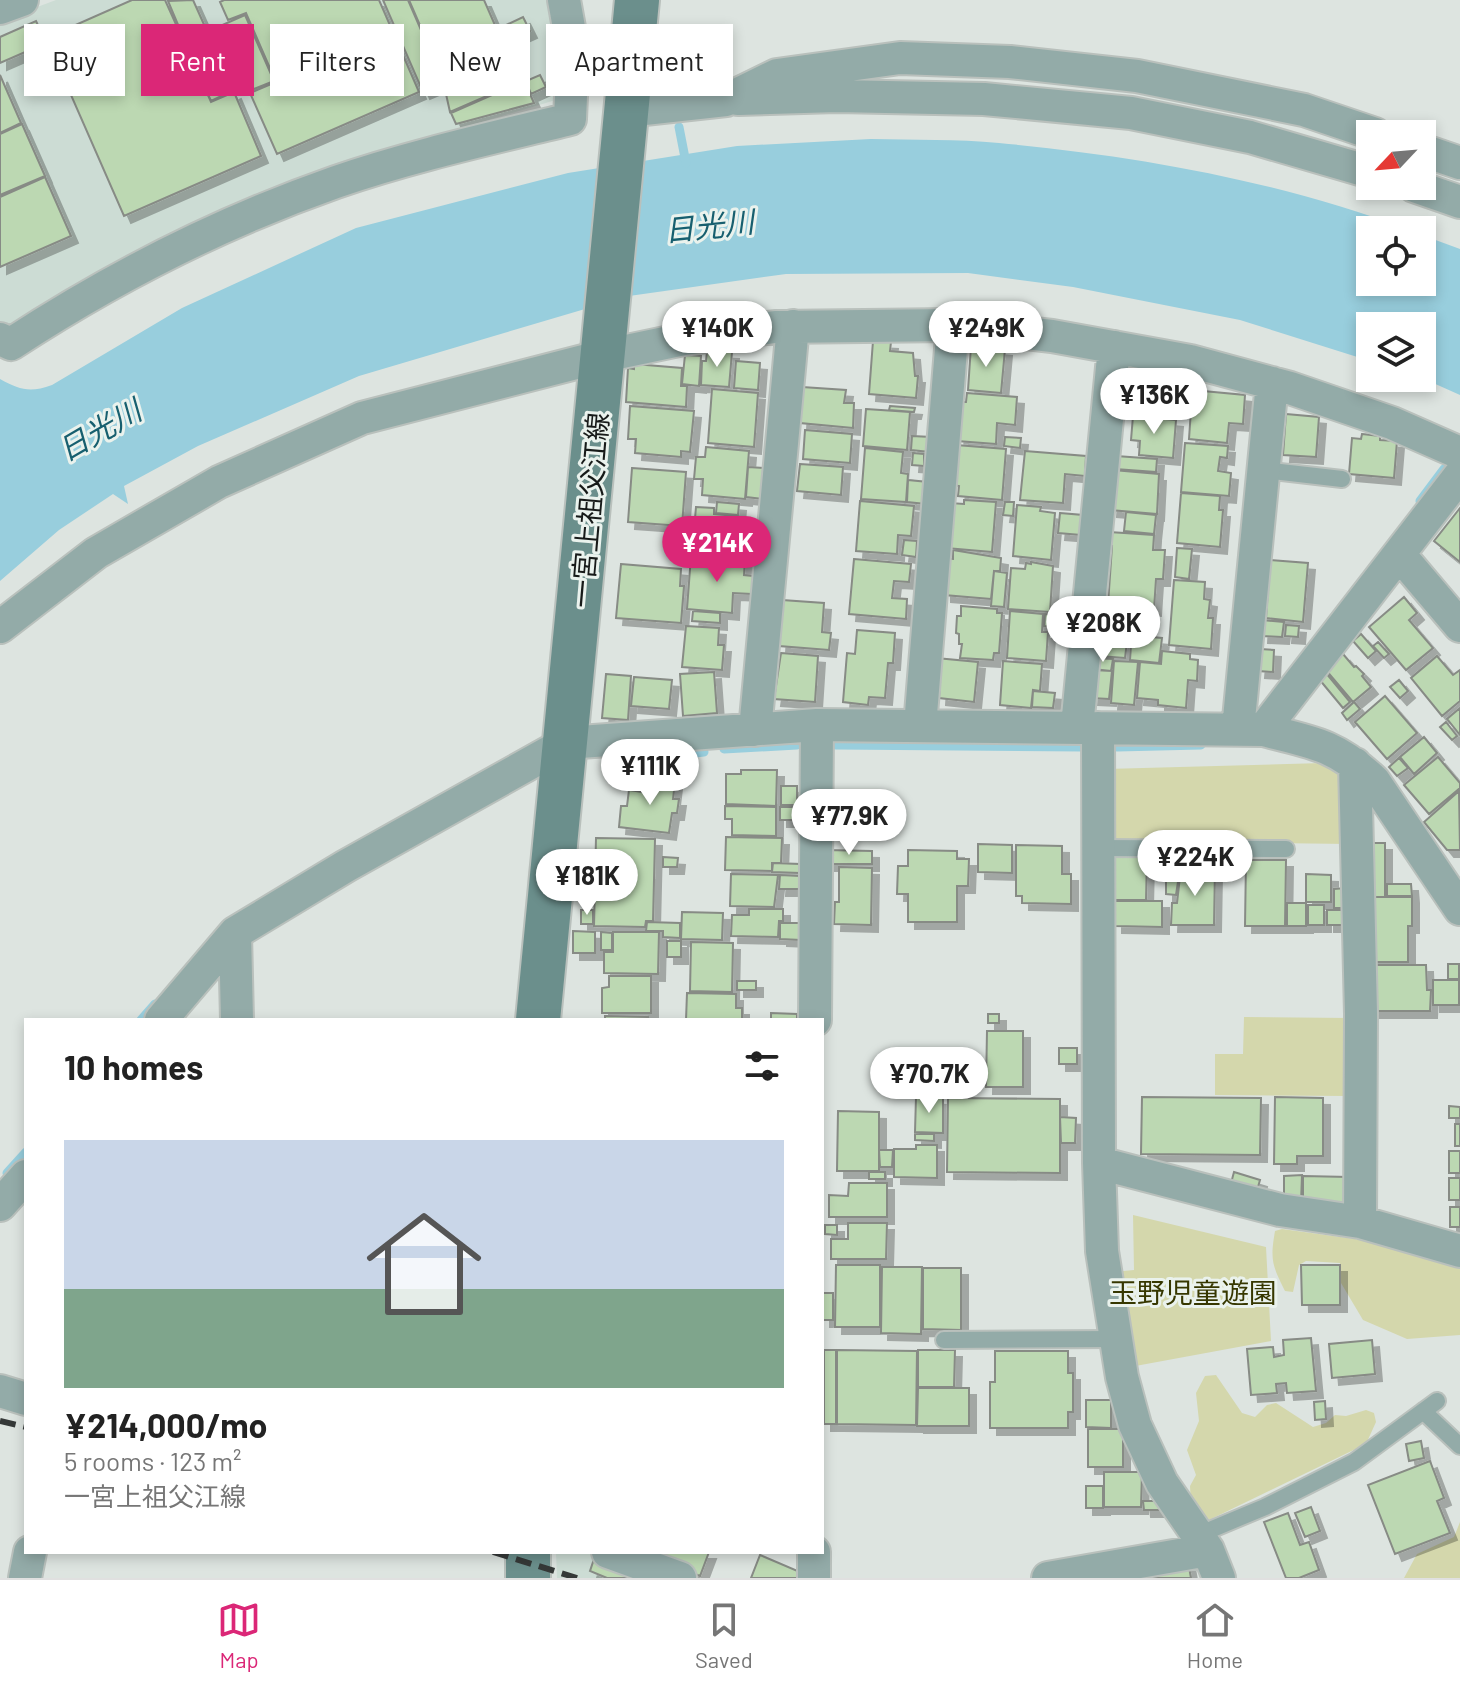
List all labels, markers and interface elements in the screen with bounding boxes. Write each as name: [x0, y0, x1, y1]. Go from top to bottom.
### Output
chip: Buy: [24, 24, 125, 96]
chip: Rent: [141, 24, 254, 96]
chip: Filters: [270, 24, 404, 96]
chip: New: [420, 24, 530, 96]
chip: Apartment: [546, 24, 733, 96]
north arrow: [1356, 120, 1436, 200]
map controls: [1356, 120, 1436, 392]
water label: 日光川: [662, 202, 759, 248]
button: locate: [1356, 216, 1436, 296]
pin: ¥140K: [661, 301, 773, 369]
pin: ¥249K: [930, 301, 1042, 369]
text: ¥140K: [680, 311, 754, 342]
text: ¥249K: [947, 311, 1025, 342]
button: layers: [1356, 312, 1436, 392]
pin: ¥136K: [1098, 368, 1210, 436]
text: ¥136K: [1118, 378, 1190, 409]
water label: 日光川: [51, 389, 150, 467]
street label: 一宮上祖父江線: [564, 411, 614, 609]
pin: ¥214K: [661, 516, 773, 584]
text: ¥214K: [680, 526, 754, 557]
pin: ¥208K: [1047, 596, 1159, 664]
text: ¥208K: [1064, 606, 1142, 637]
pin: ¥111K: [594, 739, 706, 807]
text: ¥111K: [619, 749, 681, 780]
pin: ¥77.9K: [784, 789, 914, 857]
text: ¥77.9K: [809, 799, 889, 830]
pin: ¥224K: [1139, 830, 1251, 898]
text: ¥224K: [1156, 840, 1234, 871]
pin: ¥181K: [531, 849, 643, 917]
text: ¥181K: [554, 859, 620, 890]
icon: filters: [740, 1044, 784, 1088]
text: 10 homes: [64, 1046, 203, 1087]
pin: ¥70.7K: [864, 1047, 994, 1115]
text: ¥70.7K: [888, 1057, 970, 1088]
icon: home: [352, 1192, 496, 1336]
park label: 玉野児童遊園: [1109, 1275, 1277, 1309]
text: ¥214,000/mo: [64, 1404, 267, 1445]
text: 5 rooms · 123 m²: [64, 1445, 242, 1476]
text: 一宮上祖父江線: [64, 1480, 246, 1511]
tab: Map: [217, 1598, 261, 1672]
tab: Saved: [695, 1598, 753, 1672]
tab: Home: [1187, 1598, 1243, 1672]

